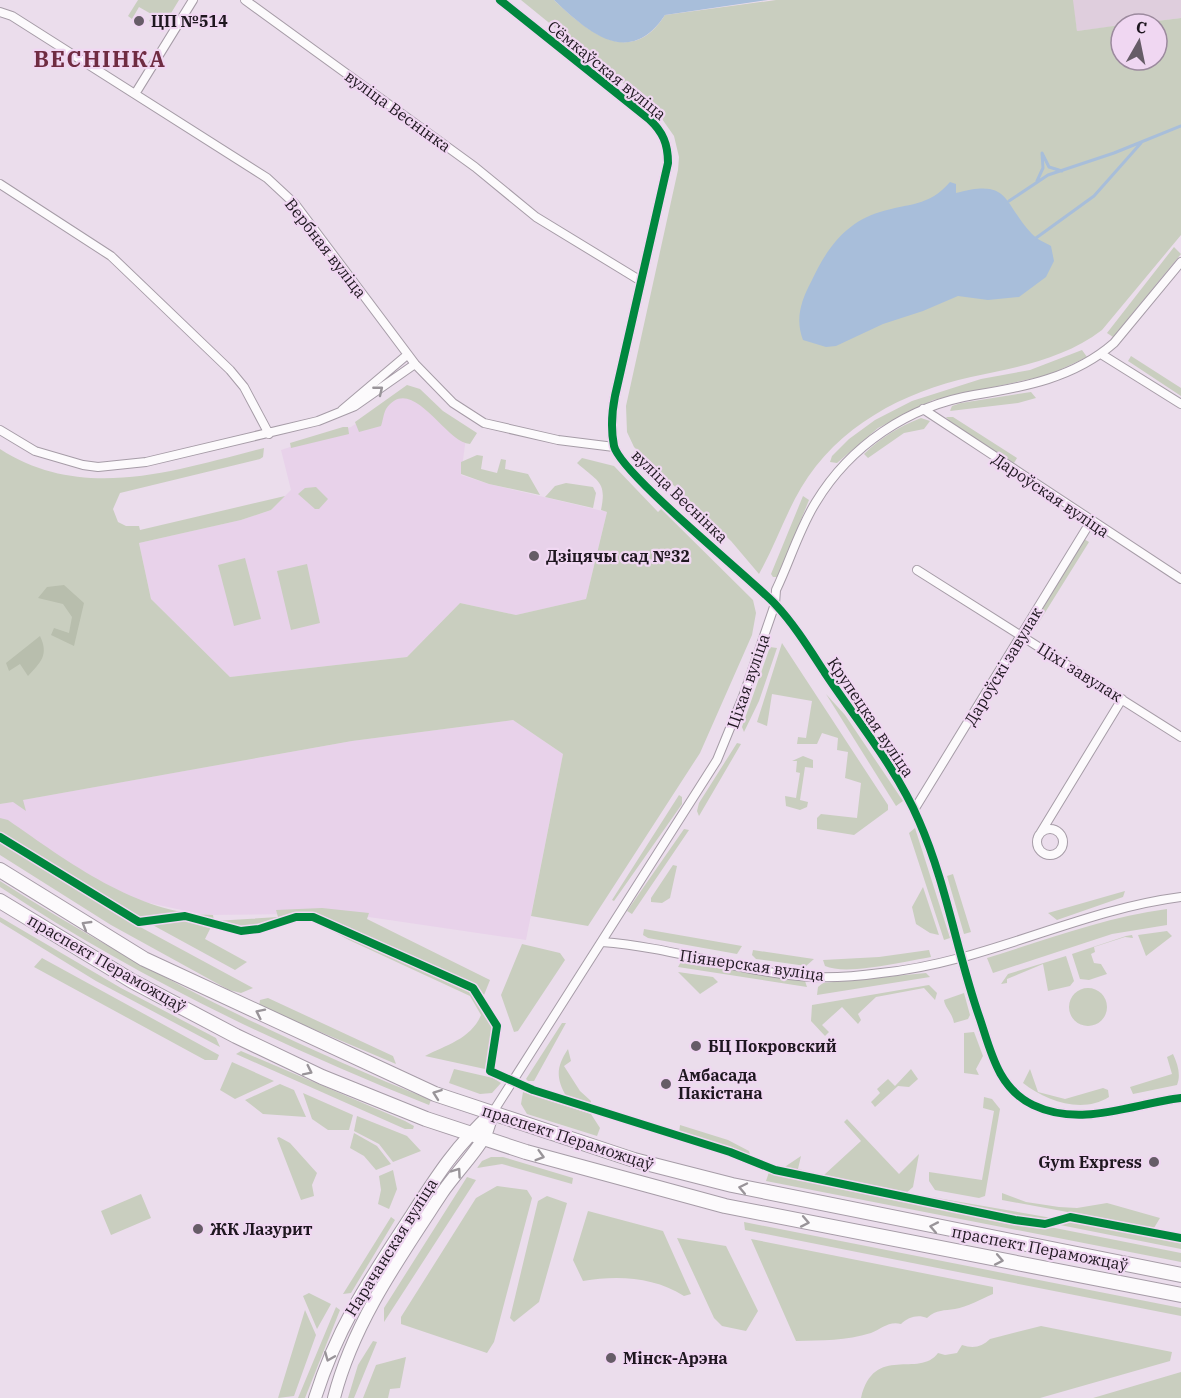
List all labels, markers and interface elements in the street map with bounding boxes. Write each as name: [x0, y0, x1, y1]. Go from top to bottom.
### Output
place label: ЦП №514: [151, 11, 228, 31]
north arrow: [1109, 12, 1169, 72]
marker: ЦП №514: [132, 14, 146, 28]
street label: Сёмкаўская вуліца: [544, 16, 671, 124]
text: С: [1135, 16, 1148, 38]
district label: ВЕСНІНКА: [34, 44, 166, 73]
street label: вуліца Веснінка: [341, 66, 455, 156]
street label: Вербная вуліца: [281, 194, 371, 302]
one-way arrow: [373, 386, 384, 397]
street label: вуліца Веснінка: [628, 445, 732, 547]
street label: Дароўская вуліца: [989, 448, 1114, 542]
place label: Дзіцячы сад №32: [546, 546, 690, 566]
marker: Дзіцячы сад №32: [527, 549, 541, 563]
street label: Дароўскі завулак: [960, 603, 1047, 729]
street label: Ціхая вуліца: [722, 631, 774, 731]
street label: Ціхі завулак: [1034, 638, 1127, 706]
street label: Крупецкая вуліца: [823, 653, 919, 781]
street label: праспект Пераможцаў: [24, 910, 190, 1017]
one-way arrow: [82, 920, 92, 932]
street label: Піянерская вуліца: [678, 945, 826, 985]
one-way arrow: [255, 1009, 266, 1020]
place label: БЦ Покровский: [708, 1036, 837, 1056]
marker: БЦ Покровский: [689, 1039, 703, 1053]
one-way arrow: [302, 1063, 313, 1075]
place label: Амбасада Пакістана: [678, 1065, 763, 1103]
marker: Амбасада Пакістана: [659, 1077, 673, 1091]
one-way arrow: [432, 1089, 443, 1101]
street label: праспект Пераможцаў: [480, 1100, 657, 1174]
one-way arrow: [534, 1149, 545, 1161]
place label: Gym Express: [1038, 1152, 1142, 1172]
marker: Gym Express: [1147, 1155, 1161, 1169]
one-way arrow: [450, 1168, 461, 1179]
street label: Нарачанская вуліца: [341, 1174, 442, 1320]
one-way arrow: [738, 1182, 748, 1195]
one-way arrow: [800, 1215, 810, 1228]
place label: ЖК Лазурит: [210, 1219, 313, 1239]
one-way arrow: [929, 1221, 939, 1234]
street label: праспект Пераможцаў: [950, 1221, 1130, 1275]
marker: ЖК Лазурит: [191, 1222, 205, 1236]
one-way arrow: [993, 1253, 1003, 1266]
place label: Мінск-Арэна: [623, 1348, 728, 1368]
one-way arrow: [324, 1351, 336, 1362]
marker: Мінск-Арэна: [604, 1351, 618, 1365]

